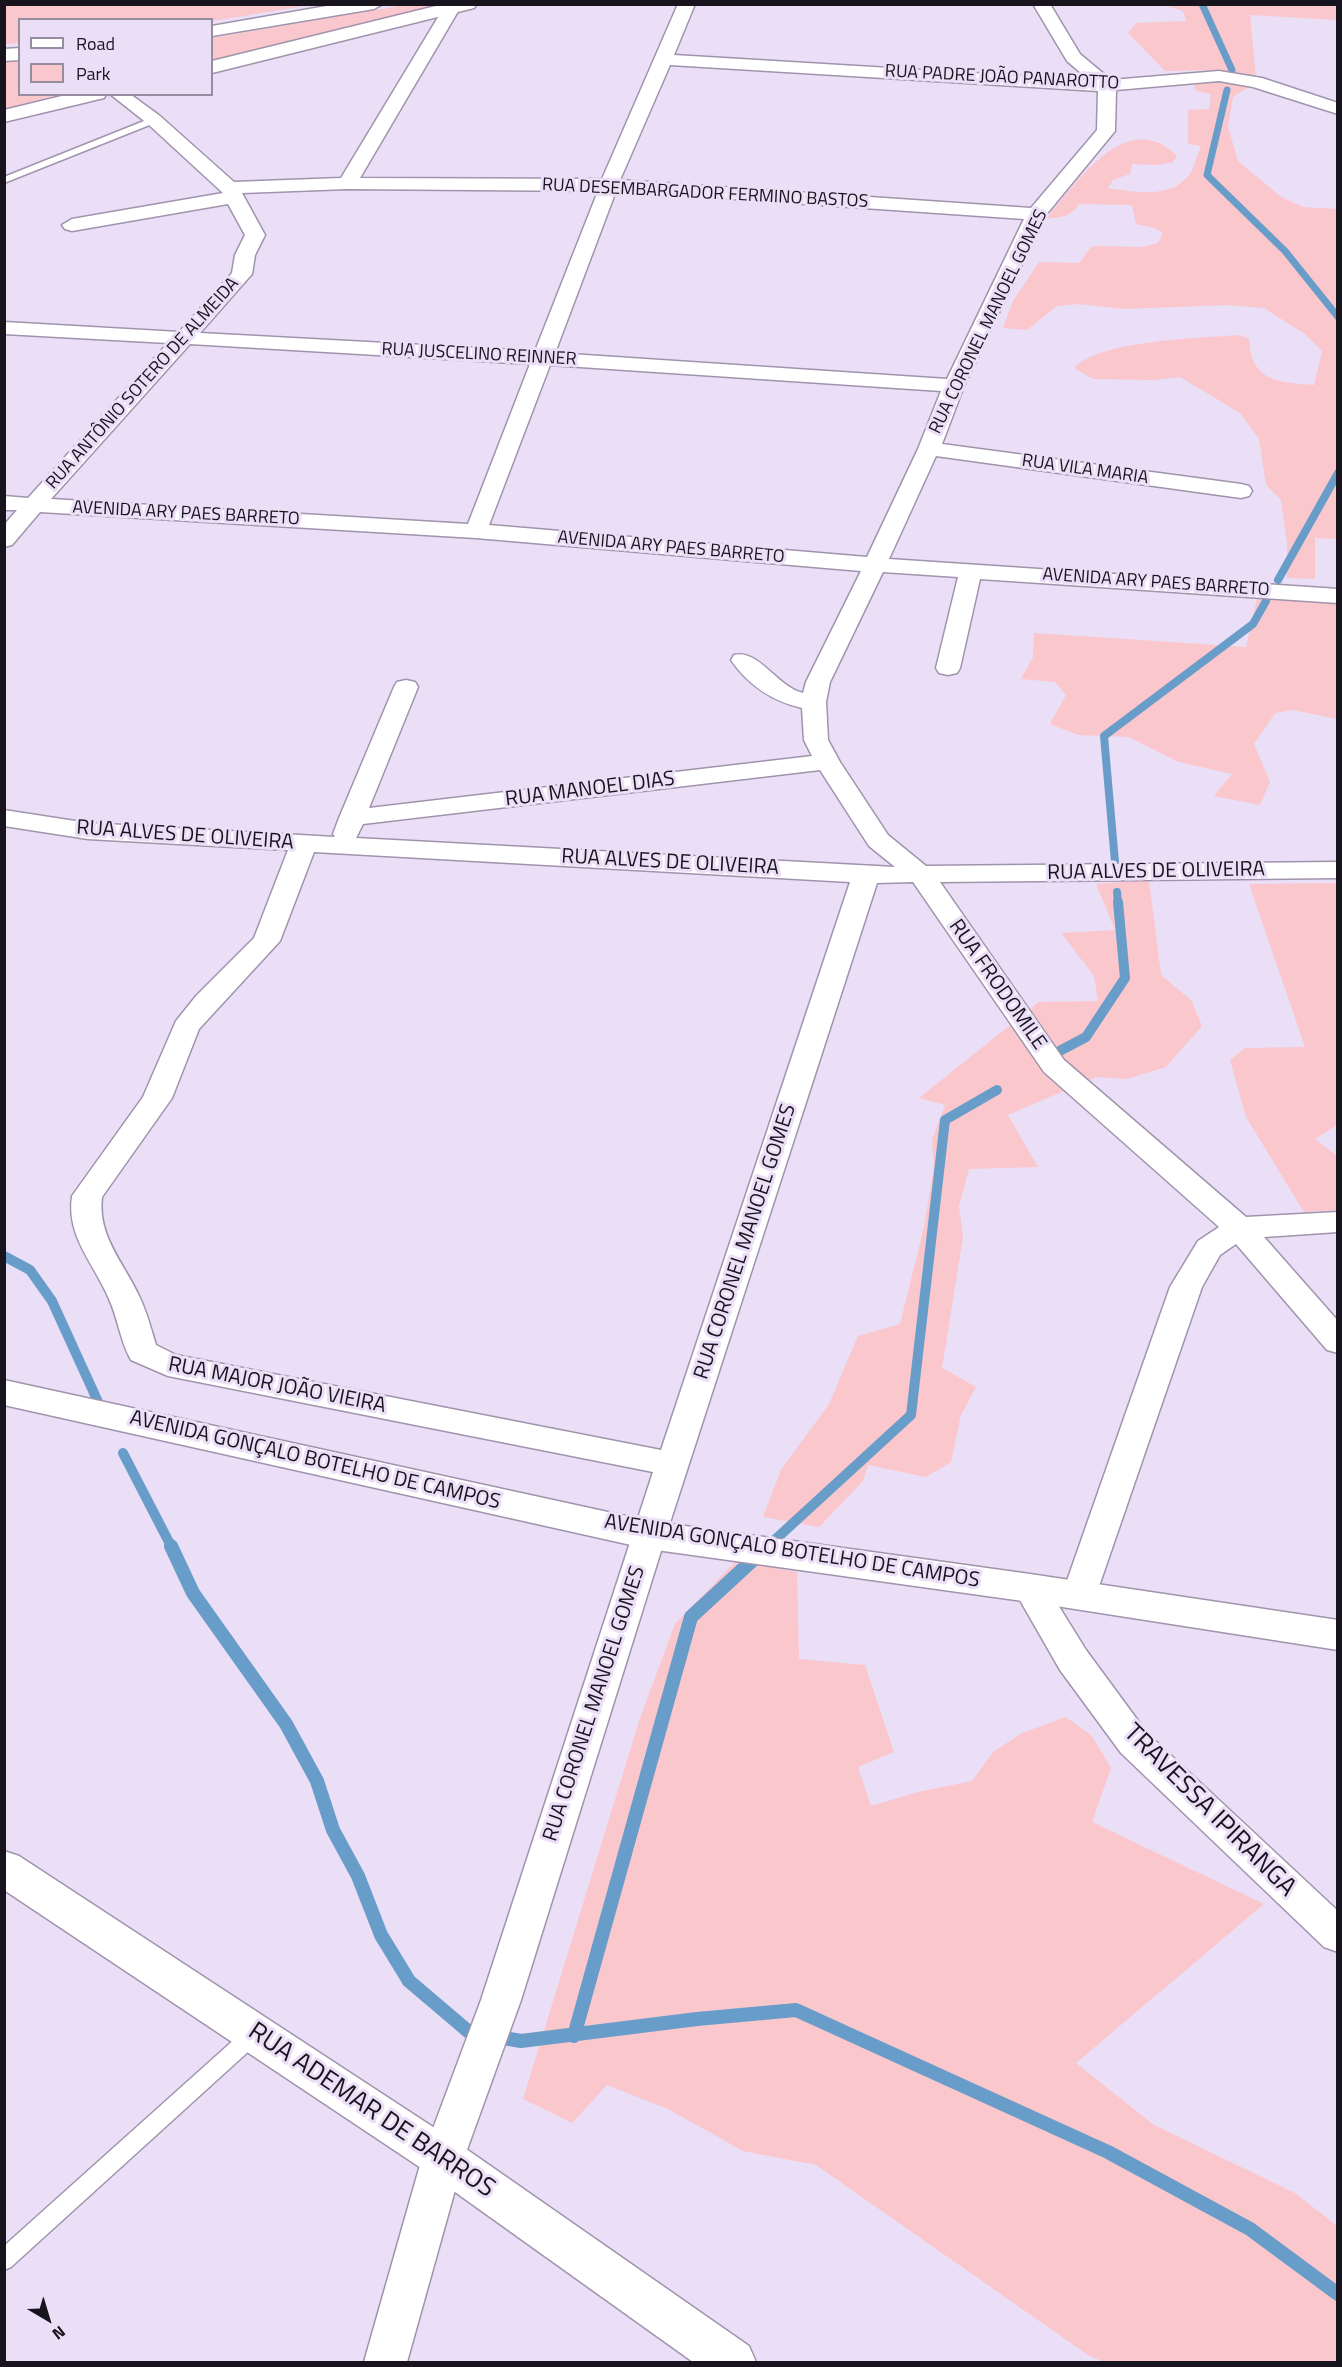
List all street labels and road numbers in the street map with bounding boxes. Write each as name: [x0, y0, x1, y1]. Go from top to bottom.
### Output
street label: RUA PADRE JOÃO PANAROTTO: [884, 61, 1120, 95]
street label: RUA DESEMBARGADOR FERMINO BASTOS: [541, 175, 869, 213]
street label: RUA CORONEL MANOEL GOMES: [925, 206, 1053, 438]
street label: RUA ANTÔNIO SOTERO DE ALMEIDA: [42, 274, 244, 494]
street label: RUA JUSCELINO REINNER: [381, 339, 577, 371]
street label: RUA VILA MARIA: [1020, 450, 1150, 490]
street label: AVENIDA ARY PAES BARRETO: [72, 497, 300, 531]
street label: AVENIDA ARY PAES BARRETO: [557, 527, 785, 569]
street label: AVENIDA ARY PAES BARRETO: [1042, 564, 1270, 602]
street label: RUA MANOEL DIAS: [504, 767, 676, 813]
street label: RUA ALVES DE OLIVEIRA: [76, 816, 294, 856]
street label: RUA ALVES DE OLIVEIRA: [561, 845, 779, 881]
street label: RUA ALVES DE OLIVEIRA: [1047, 858, 1265, 886]
street label: RUA FRODOMILE: [943, 915, 1051, 1055]
street label: RUA CORONEL MANOEL GOMES: [690, 1101, 802, 1383]
street label: RUA MAJOR JOÃO VIEIRA: [166, 1353, 388, 1419]
street label: AVENIDA GONÇALO BOTELHO DE CAMPOS: [127, 1406, 503, 1516]
street label: AVENIDA GONÇALO BOTELHO DE CAMPOS: [603, 1510, 981, 1594]
street label: RUA CORONEL MANOEL GOMES: [539, 1563, 651, 1845]
street label: TRAVESSA IPIRANGA: [1116, 1718, 1302, 1904]
street label: RUA ADEMAR DE BARROS: [242, 2017, 500, 2205]

